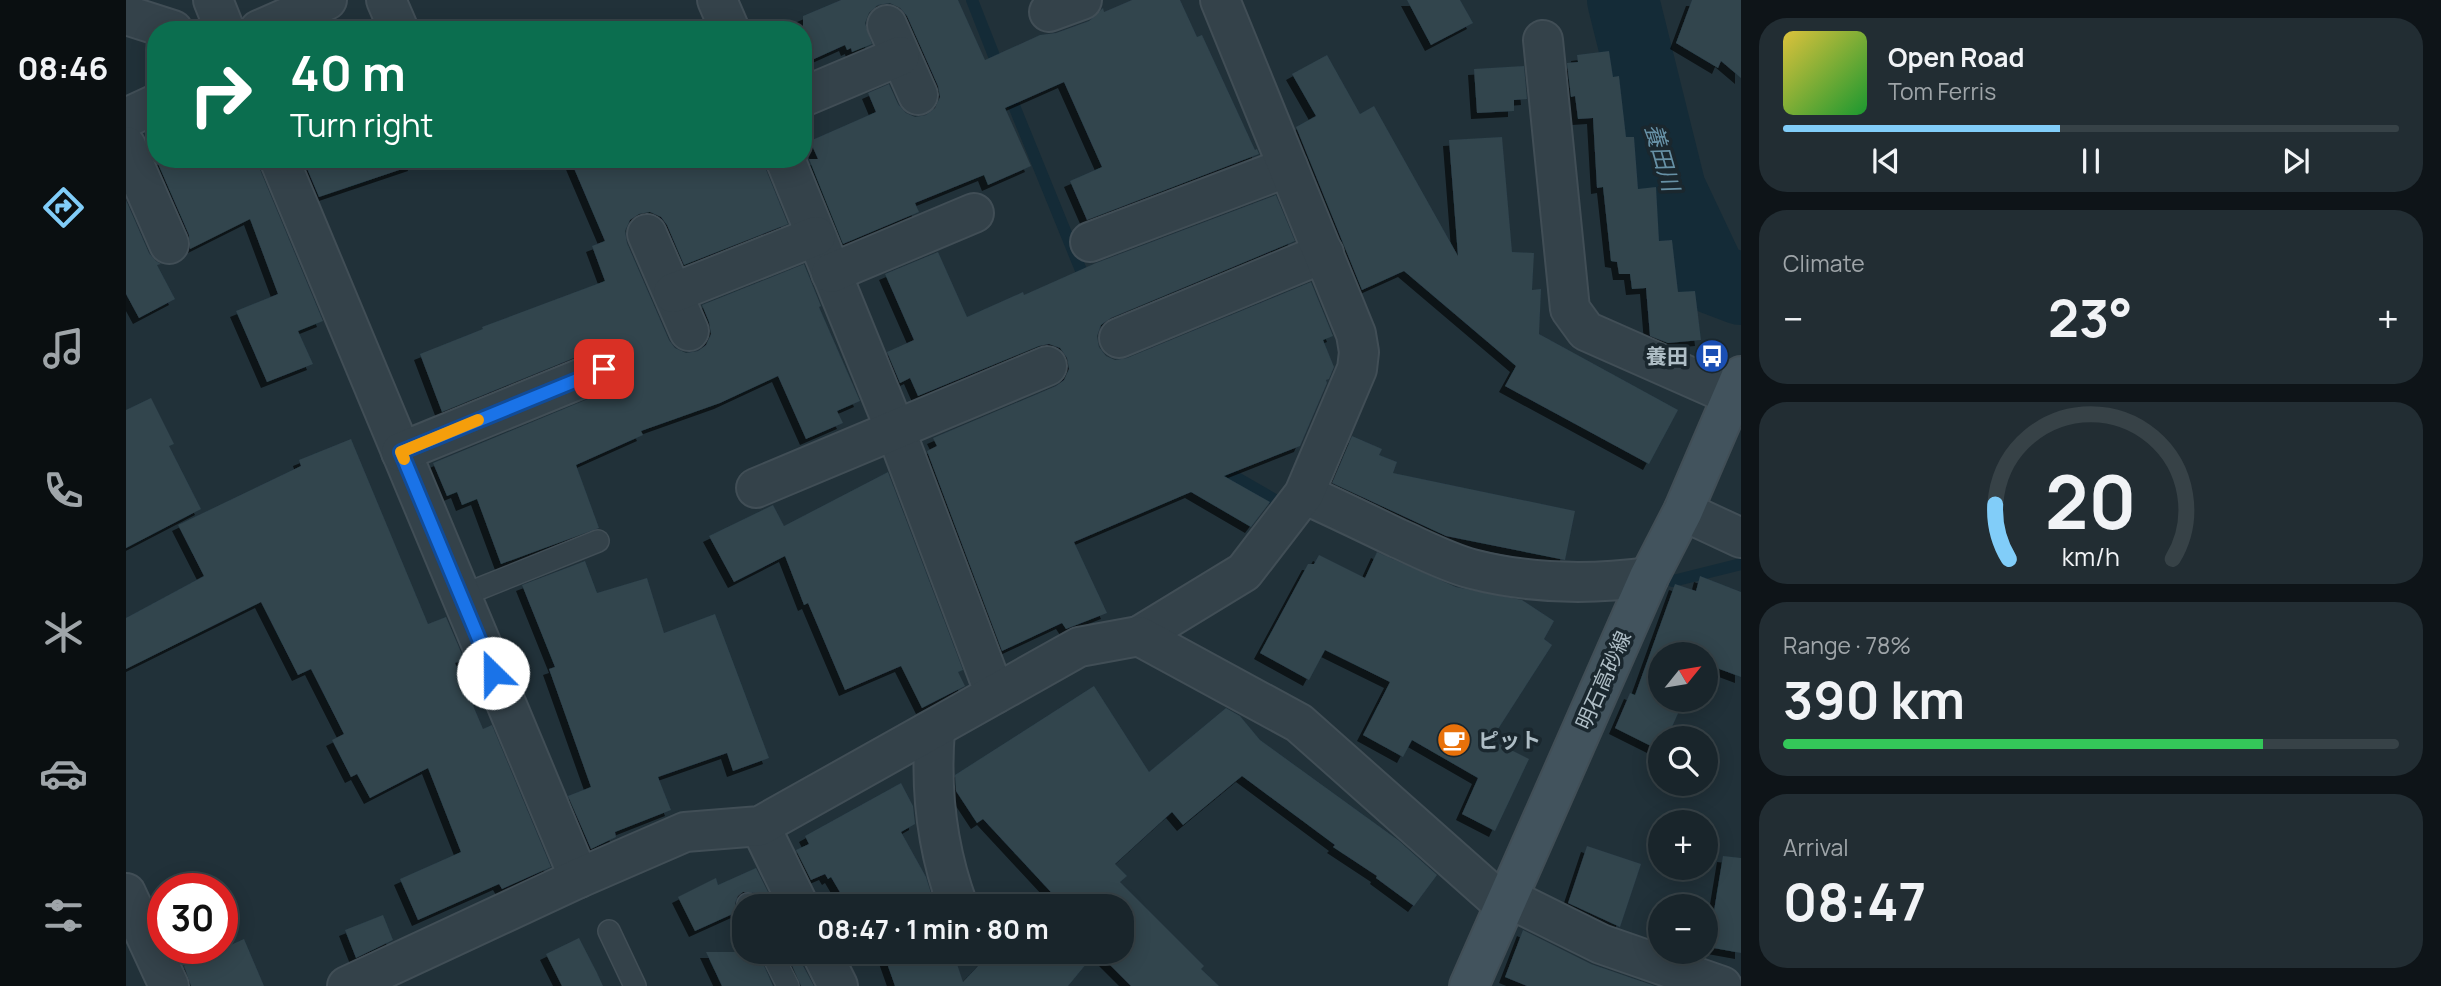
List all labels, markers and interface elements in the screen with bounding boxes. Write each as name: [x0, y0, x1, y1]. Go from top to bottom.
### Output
text: 40 m: [290, 39, 406, 106]
text: Open Road: [1888, 39, 2024, 75]
text: 08:46: [18, 46, 108, 90]
icon: right: [175, 49, 266, 140]
text: Tom Ferris: [1888, 75, 1996, 107]
text: Turn right: [290, 103, 433, 147]
water label: 養田川: [1638, 119, 1689, 197]
icon: previous: [1867, 142, 1905, 180]
icon: pause: [2072, 142, 2110, 180]
icon: next: [2277, 142, 2315, 180]
icon: directions: [39, 183, 88, 232]
text: Climate: [1783, 247, 1865, 279]
text: 23°: [2048, 282, 2133, 353]
text: −: [1783, 292, 1804, 344]
text: +: [2377, 292, 2399, 344]
icon: music: [39, 324, 88, 373]
bus stop icon: 養田: [1693, 337, 1731, 375]
pin: [574, 339, 634, 399]
place label: 養田: [1646, 342, 1688, 370]
icon: arrive: [585, 350, 623, 388]
text: 20: [2045, 451, 2137, 551]
icon: phone: [39, 466, 88, 515]
text: km/h: [2062, 539, 2120, 574]
icon: climate: [39, 608, 88, 657]
street label: 明石高砂線: [1569, 626, 1637, 734]
text: Range · 78%: [1783, 629, 1911, 661]
position arrow: [456, 636, 530, 710]
north arrow: [1648, 642, 1718, 712]
map controls: [1648, 642, 1718, 964]
text: 390 km: [1783, 664, 1965, 735]
cafe icon: ピット: [1435, 721, 1473, 759]
place label: ピット: [1478, 726, 1541, 754]
button: search: [1648, 726, 1718, 796]
icon: car: [39, 749, 88, 798]
button: +: [1648, 810, 1718, 880]
text: Arrival: [1783, 831, 1849, 863]
text: 08:47: [1783, 866, 1926, 937]
speed limit sign: 30: [147, 873, 238, 964]
icon: filters: [39, 891, 88, 940]
button: −: [1648, 894, 1718, 964]
text: 08:47 · 1 min · 80 m: [817, 911, 1049, 947]

